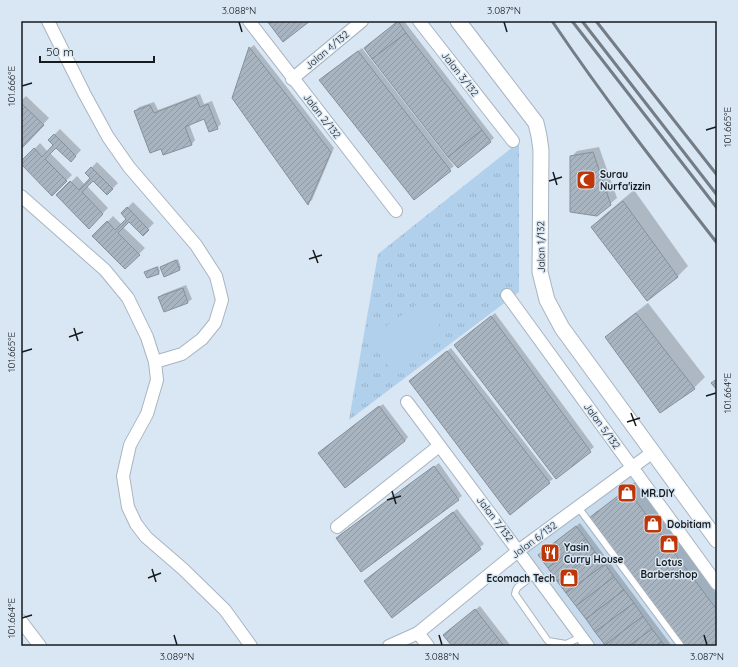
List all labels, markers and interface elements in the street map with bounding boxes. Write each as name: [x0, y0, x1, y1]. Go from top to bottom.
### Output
text: 3.088°N: [222, 4, 256, 17]
text: 3.087°N: [487, 4, 521, 17]
street label: Jalan 4/132: [302, 27, 352, 72]
scale bar: [40, 38, 154, 64]
text: 50 m: [46, 44, 74, 59]
street label: Jalan 3/132: [438, 49, 482, 99]
text: 101.666°E: [5, 66, 18, 106]
street label: Jalan 2/132: [300, 91, 344, 142]
text: 101.665°E: [721, 106, 734, 147]
place label: Surau Nurfa'izzin: [600, 168, 651, 193]
mosque icon: Surau Nurfa'izzin: [575, 169, 597, 191]
street label: Jalan 1/132: [534, 220, 548, 273]
text: 101.665°E: [5, 331, 18, 372]
text: 101.664°E: [721, 373, 734, 413]
street label: Jalan 5/132: [581, 400, 623, 452]
shop icon: MR.DIY: [616, 482, 638, 504]
place label: MR.DIY: [641, 487, 674, 500]
street label: Jalan 7/132: [474, 494, 517, 545]
shop icon: Dobitiam: [642, 513, 664, 535]
street label: Jalan 6/132: [509, 518, 560, 561]
place label: Dobitiam: [667, 518, 711, 531]
shop icon: Lotus Barbershop: [658, 533, 680, 555]
place label: Yasin Curry House: [564, 541, 624, 566]
restaurant icon: Yasin Curry House: [539, 542, 561, 564]
place label: Lotus Barbershop: [641, 556, 697, 581]
shop icon: Ecomach Tech: [558, 567, 580, 589]
place label: Ecomach Tech: [487, 572, 555, 585]
text: 101.664°E: [5, 598, 18, 638]
text: 3.089°N: [160, 650, 194, 663]
text: 3.088°N: [425, 650, 459, 663]
text: 3.087°N: [690, 650, 724, 663]

